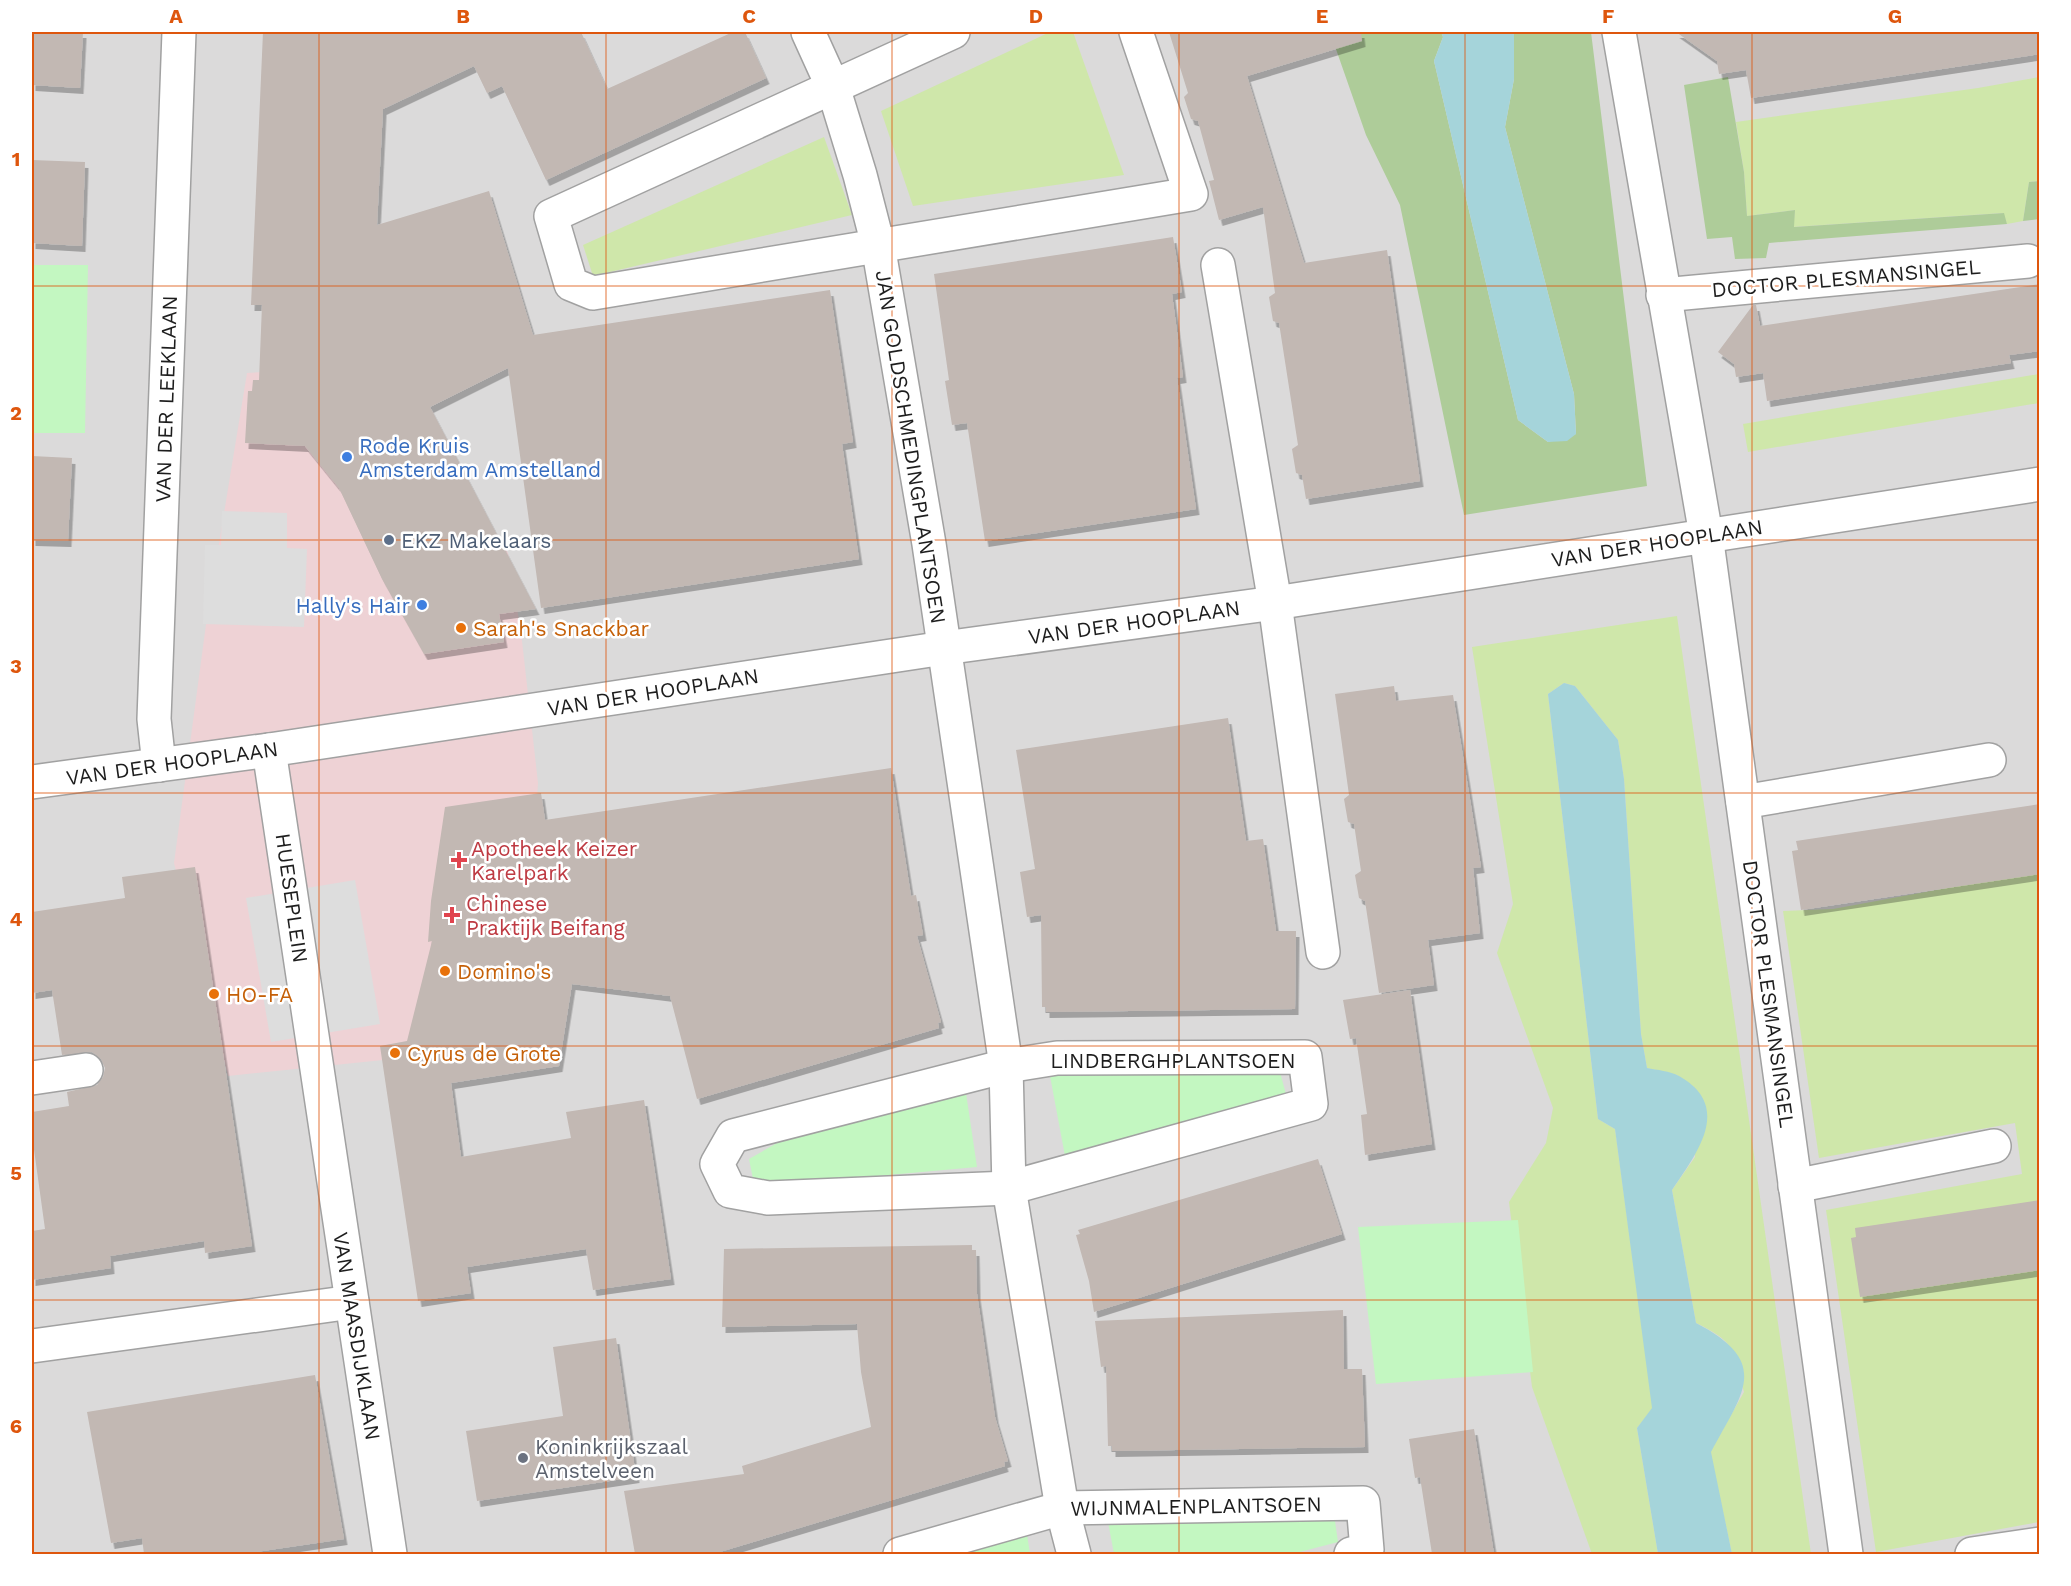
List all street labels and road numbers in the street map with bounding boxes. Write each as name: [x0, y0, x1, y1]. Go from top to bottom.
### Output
street label: DOCTOR PLESMANSINGEL: [1710, 254, 1982, 302]
street label: JAN GOLDSCHMEDINGPLANTSOEN: [871, 268, 951, 626]
street label: VAN DER LEEKLAAN: [150, 295, 182, 503]
street label: VAN DER HOOPLAAN: [1549, 514, 1765, 572]
street label: VAN DER HOOPLAAN: [1026, 595, 1242, 649]
street label: VAN DER HOOPLAAN: [545, 663, 761, 721]
street label: VAN DER HOOPLAAN: [64, 736, 280, 790]
street label: HUESEPLEIN: [271, 831, 313, 965]
street label: DOCTOR PLESMANSINGEL: [1738, 859, 1800, 1129]
street label: LINDBERGHPLANTSOEN: [1050, 1048, 1296, 1073]
street label: VAN MAASDIJKLAAN: [328, 1230, 386, 1442]
street label: WIJNMALENPLANTSOEN: [1070, 1491, 1322, 1521]

